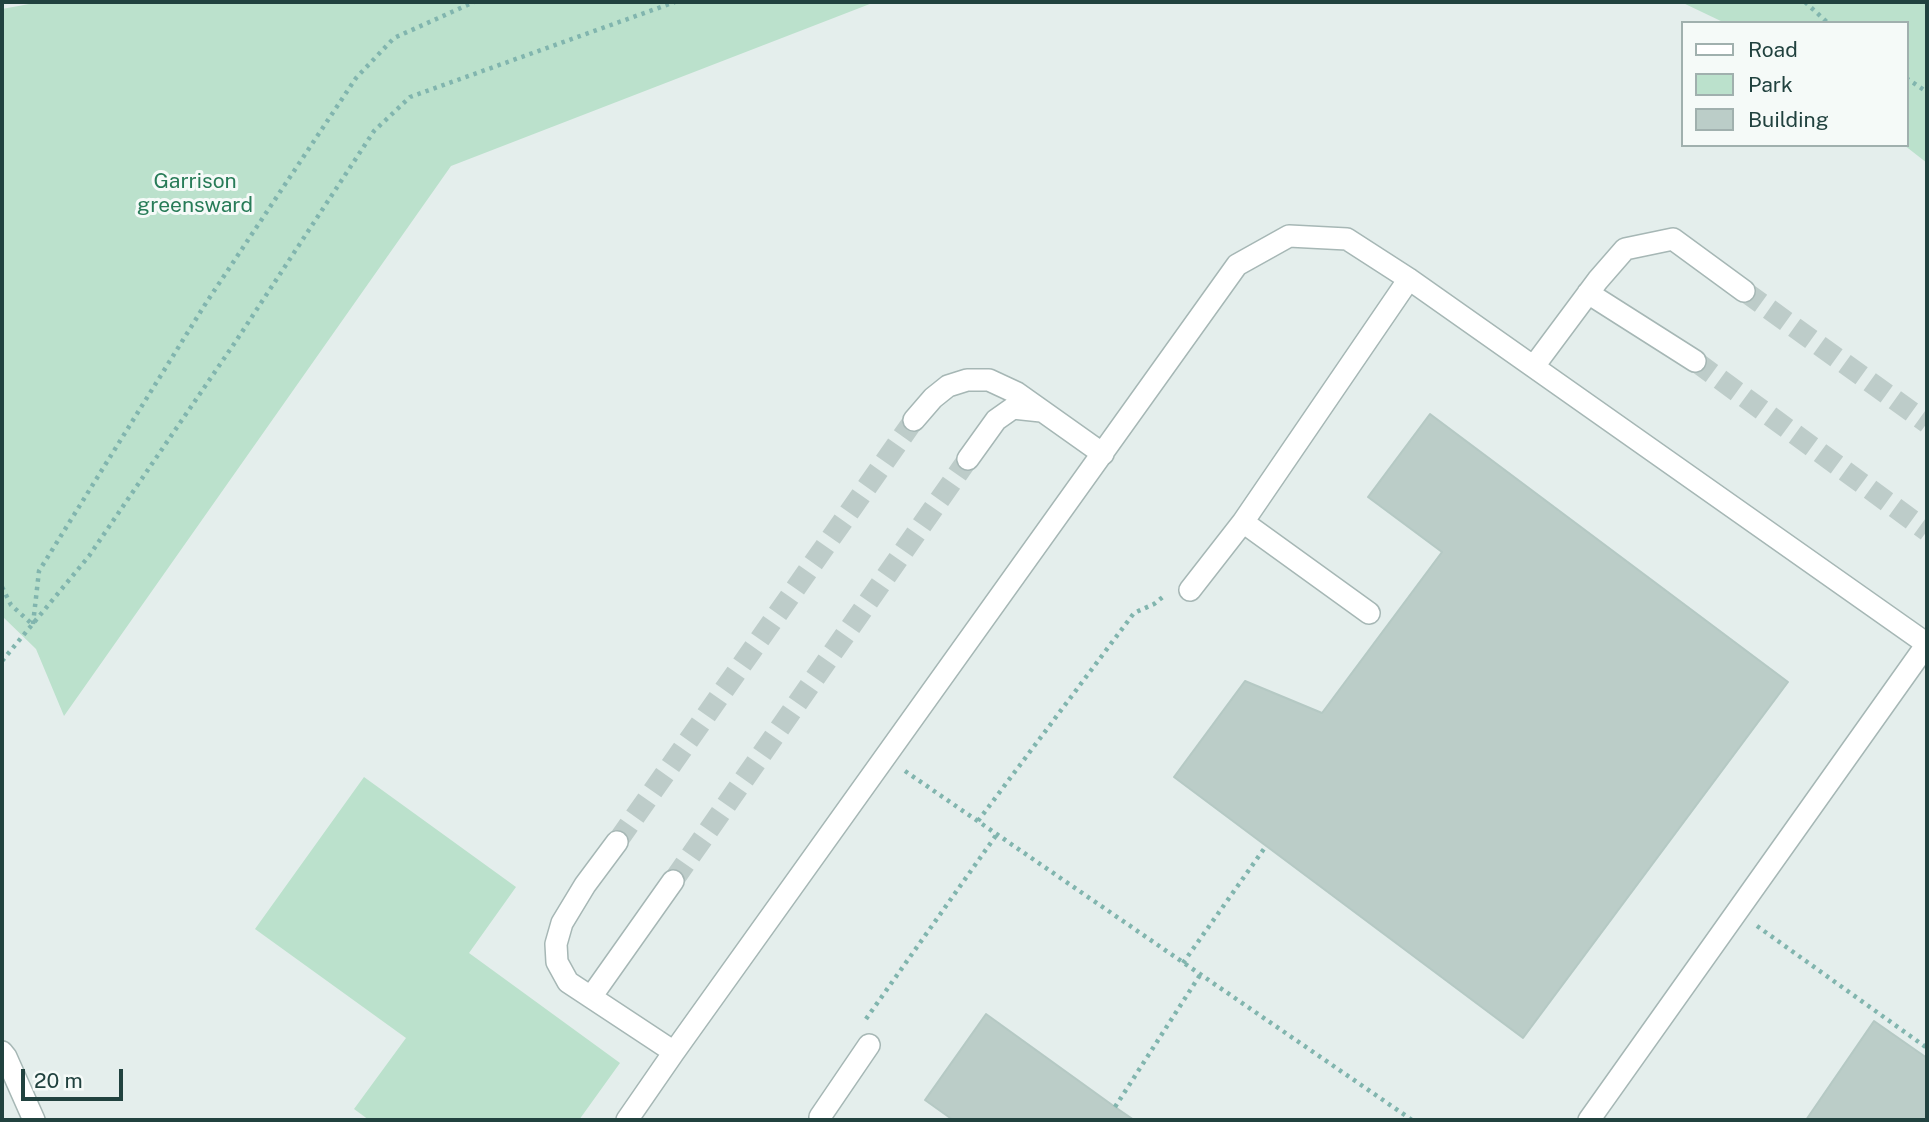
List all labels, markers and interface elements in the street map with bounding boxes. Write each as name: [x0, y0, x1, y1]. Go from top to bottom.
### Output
legend: [1680, 21, 1908, 147]
text: Road: [1748, 37, 1798, 62]
text: Park: [1748, 72, 1793, 97]
text: Building: [1748, 107, 1829, 132]
park label: Garrison greensward: [137, 169, 253, 219]
scale bar: [24, 1056, 126, 1100]
text: 20 m: [34, 1068, 83, 1093]

